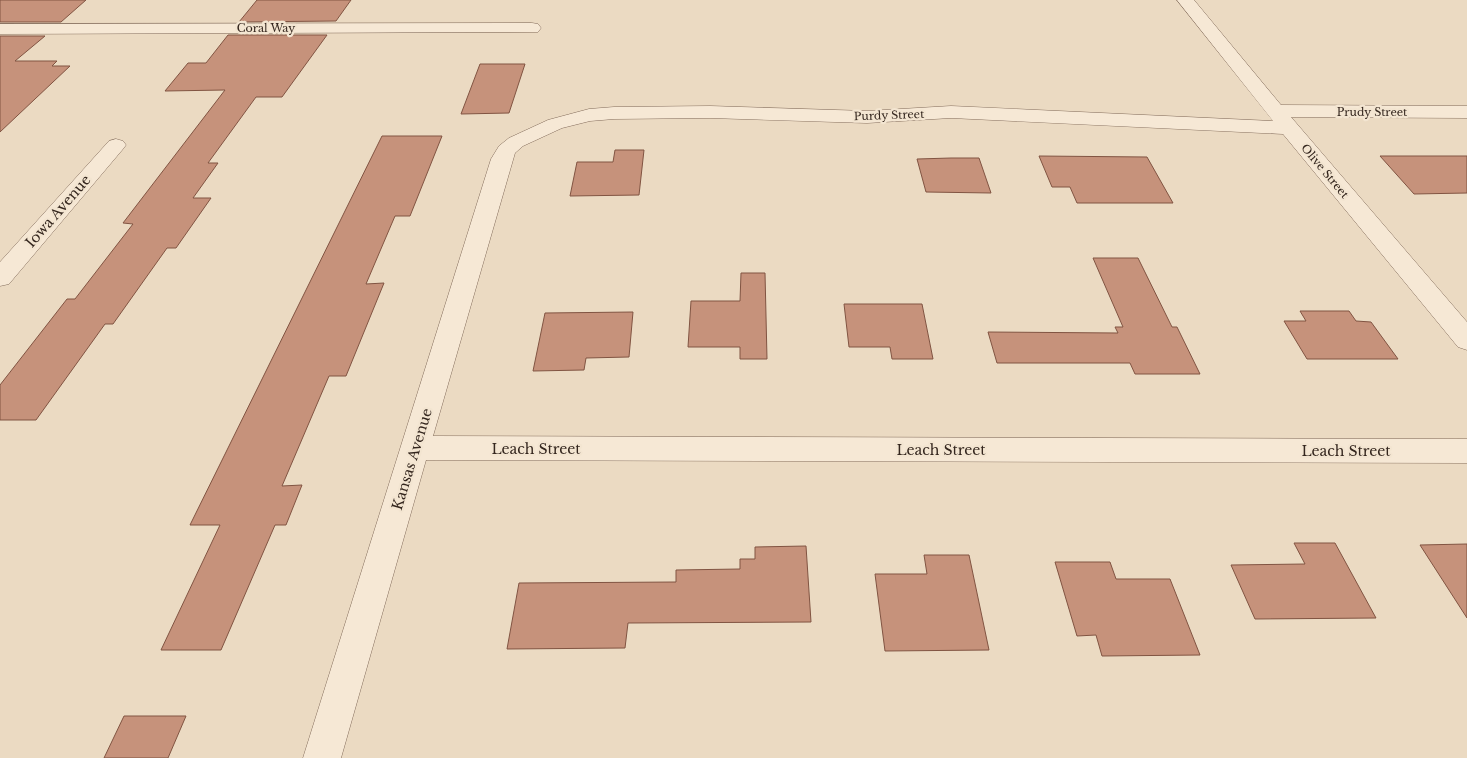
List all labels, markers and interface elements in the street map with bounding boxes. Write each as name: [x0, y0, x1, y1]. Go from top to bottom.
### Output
street label: Coral Way: [237, 21, 295, 35]
street label: Prudy Street: [1337, 105, 1408, 119]
street label: Purdy Street: [854, 107, 925, 123]
street label: Olive Street: [1298, 141, 1352, 202]
street label: Iowa Avenue: [22, 171, 94, 251]
street label: Kansas Avenue: [388, 406, 436, 512]
street label: Leach Street: [491, 440, 581, 458]
street label: Leach Street: [896, 441, 986, 459]
street label: Leach Street: [1301, 442, 1391, 460]

